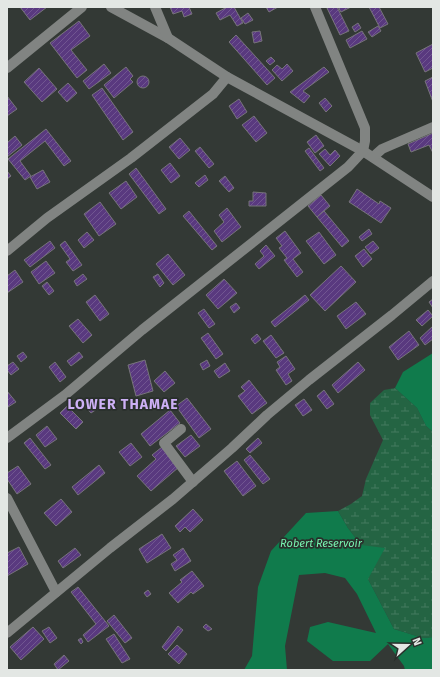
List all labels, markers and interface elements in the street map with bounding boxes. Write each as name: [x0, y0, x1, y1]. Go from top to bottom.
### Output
district label: LOWER THAMAE: [67, 396, 179, 413]
water label: Robert Reservoir: [280, 537, 363, 550]
north arrow: [388, 625, 428, 665]
text: N: [409, 636, 424, 647]

